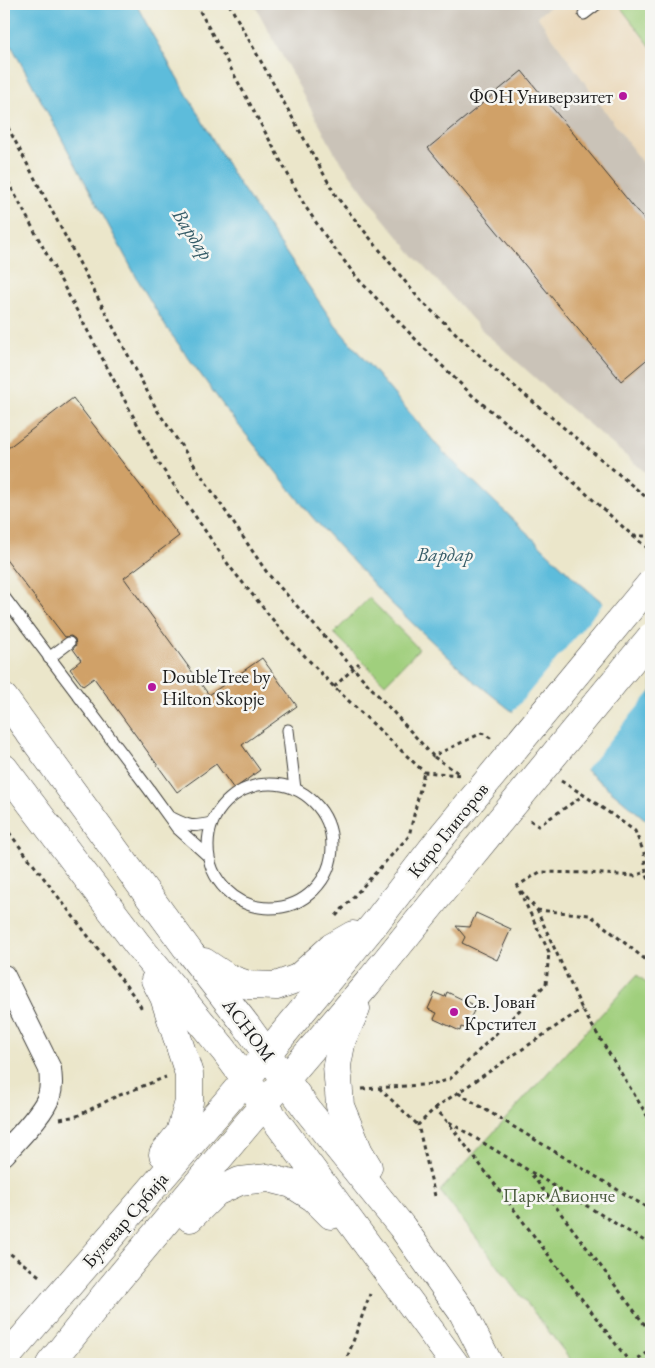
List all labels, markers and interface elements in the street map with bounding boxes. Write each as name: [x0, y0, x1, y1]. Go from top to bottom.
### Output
place label: ФОН Универзитет: [469, 84, 613, 109]
marker: ФОН Универзитет: [617, 90, 629, 102]
water label: Вардар: [166, 202, 219, 265]
water label: Вардар: [416, 541, 473, 567]
place label: DoubleTree by Hilton Skopje: [162, 664, 271, 711]
marker: DoubleTree by Hilton Skopje: [146, 681, 158, 693]
street label: Киро Глигоров: [402, 777, 494, 883]
place label: Св. Јован Крстител: [464, 989, 536, 1036]
street label: АСНОМ: [216, 992, 281, 1067]
marker: Св. Јован Крстител: [448, 1006, 460, 1018]
street label: Булевар Србија: [76, 1167, 174, 1273]
park label: Парк Авионче: [503, 1183, 615, 1208]

